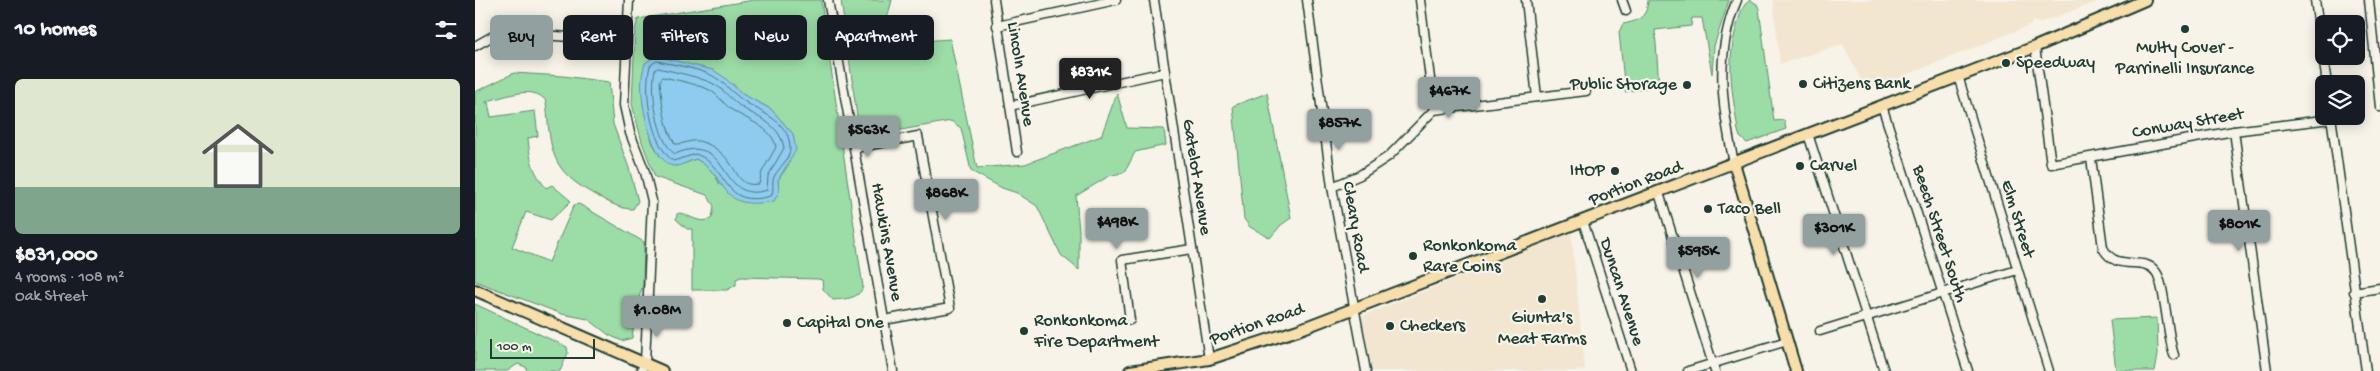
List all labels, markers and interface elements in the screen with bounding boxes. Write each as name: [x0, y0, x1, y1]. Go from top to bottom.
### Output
chip: Buy: [490, 15, 553, 60]
chip: Rent: [563, 15, 633, 60]
chip: Filters: [643, 15, 726, 60]
chip: New: [736, 15, 807, 60]
chip: Apartment: [817, 15, 934, 60]
map controls: [2315, 15, 2365, 125]
button: locate: [2315, 15, 2365, 65]
icon: filters: [432, 16, 460, 44]
text: 10 homes: [15, 18, 96, 43]
street label: Lincoln Avenue: [1001, 20, 1039, 128]
marker: Multy Cover - Parrinelli Insurance: [2179, 23, 2191, 35]
place label: Multy Cover - Parrinelli Insurance: [2115, 38, 2255, 80]
place label: Speedway: [2016, 53, 2095, 74]
marker: Speedway: [2000, 57, 2012, 69]
pin: $831K: [1055, 58, 1125, 100]
text: $831K: [1070, 64, 1110, 83]
place label: Citizens Bank: [1813, 74, 1912, 95]
place label: Public Storage: [1569, 75, 1678, 96]
button: layers: [2315, 75, 2365, 125]
pin: $467K: [1414, 76, 1484, 119]
marker: Citizens Bank: [1797, 78, 1809, 90]
marker: Public Storage: [1681, 79, 1693, 91]
text: $467K: [1429, 83, 1469, 102]
street label: Conway Street: [2131, 104, 2247, 144]
pin: $857K: [1304, 108, 1374, 151]
icon: home: [193, 111, 283, 201]
text: $857K: [1318, 115, 1360, 134]
pin: $563K: [833, 116, 903, 158]
street label: Gatelot Avenue: [1176, 118, 1216, 237]
text: $563K: [848, 122, 888, 141]
street label: Portion Road: [1585, 156, 1687, 212]
place label: Carvel: [1810, 156, 1857, 177]
marker: Carvel: [1794, 160, 1806, 172]
place label: IHOP: [1570, 161, 1606, 182]
street label: Beech Street South: [1907, 162, 1971, 306]
marker: IHOP: [1609, 165, 1621, 177]
pin: $868K: [911, 178, 981, 221]
street label: Elm Street: [1995, 178, 2039, 262]
street label: Cleary Road: [1337, 180, 1374, 275]
street label: Hawkins Avenue: [865, 181, 907, 303]
text: $868K: [925, 185, 967, 204]
place label: Taco Bell: [1717, 199, 1781, 220]
marker: Taco Bell: [1702, 203, 1714, 215]
pin: $498K: [1082, 208, 1152, 250]
pin: $801K: [2204, 210, 2274, 252]
text: $498K: [1097, 214, 1137, 233]
pin: $301K: [1799, 214, 1869, 256]
text: $801K: [2219, 216, 2259, 235]
text: $301K: [1814, 220, 1854, 239]
street label: Duncan Avenue: [1593, 235, 1648, 349]
place label: Ronkonkoma Rare Coins: [1423, 236, 1517, 278]
pin: $595K: [1663, 236, 1733, 279]
text: $595K: [1678, 243, 1718, 262]
text: $831,000: [15, 244, 98, 269]
marker: Ronkonkoma Rare Coins: [1407, 250, 1419, 262]
text: 4 rooms · 108 m²: [15, 269, 124, 288]
text: Oak Street: [15, 288, 87, 307]
marker: Giunta's Meat Farms: [1536, 293, 1548, 305]
pin: $1.08M: [616, 296, 698, 338]
street label: Portion Road: [1206, 299, 1308, 351]
text: $1.08M: [633, 302, 681, 321]
place label: Giunta's Meat Farms: [1498, 308, 1588, 350]
place label: Ronkonkoma Fire Department: [1033, 311, 1160, 353]
place label: Capital One: [797, 313, 884, 334]
place label: Checkers: [1400, 316, 1467, 337]
marker: Capital One: [781, 317, 793, 329]
marker: Checkers: [1384, 320, 1396, 332]
marker: Ronkonkoma Fire Department: [1018, 325, 1030, 337]
scale bar: [490, 336, 595, 359]
text: 100 m: [497, 339, 532, 356]

